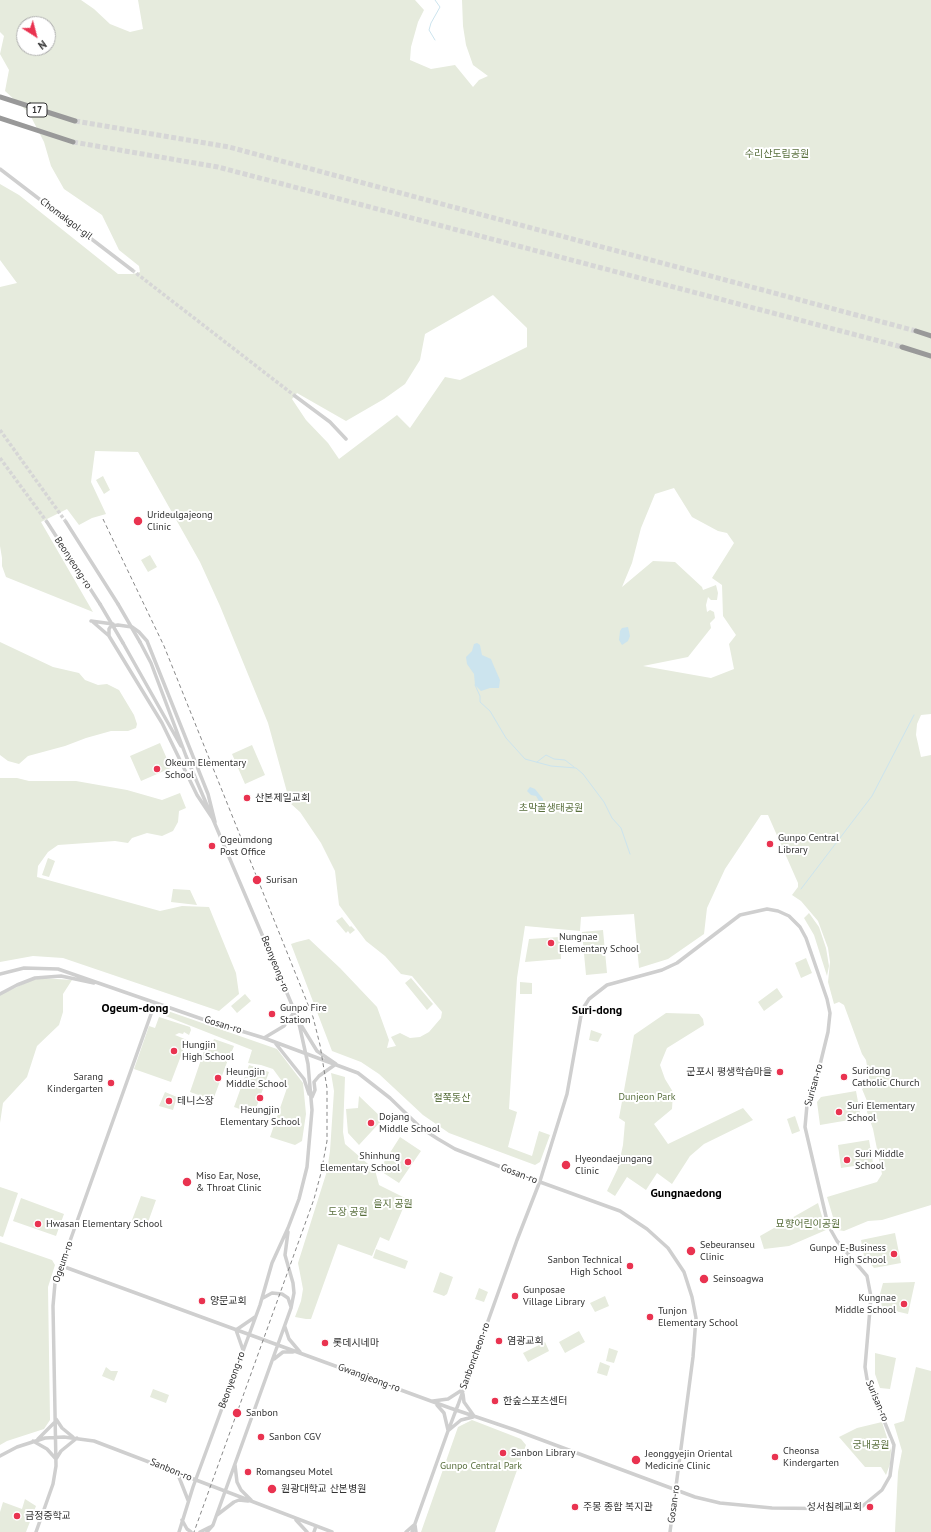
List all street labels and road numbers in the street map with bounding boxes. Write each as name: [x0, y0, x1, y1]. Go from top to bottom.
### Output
road number: 17: [27, 103, 47, 117]
street label: Chomakgol-gil: [37, 195, 95, 243]
street label: Beonyeong-ro: [52, 535, 94, 591]
street label: Beonyeong-ro: [258, 934, 292, 994]
street label: Gosan-ro: [203, 1014, 243, 1036]
street label: Surisan-ro: [802, 1062, 826, 1108]
street label: Gosan-ro: [499, 1162, 539, 1186]
street label: Ogeum-ro: [50, 1240, 76, 1284]
street label: Sanboncheon-ro: [457, 1321, 493, 1391]
street label: Beonyeong-ro: [216, 1350, 248, 1410]
street label: Gwangjeong-ro: [336, 1361, 402, 1395]
street label: Surisan-ro: [863, 1379, 891, 1423]
street label: Sanbon-ro: [148, 1456, 194, 1484]
street label: Gosan-ro: [665, 1484, 683, 1524]

